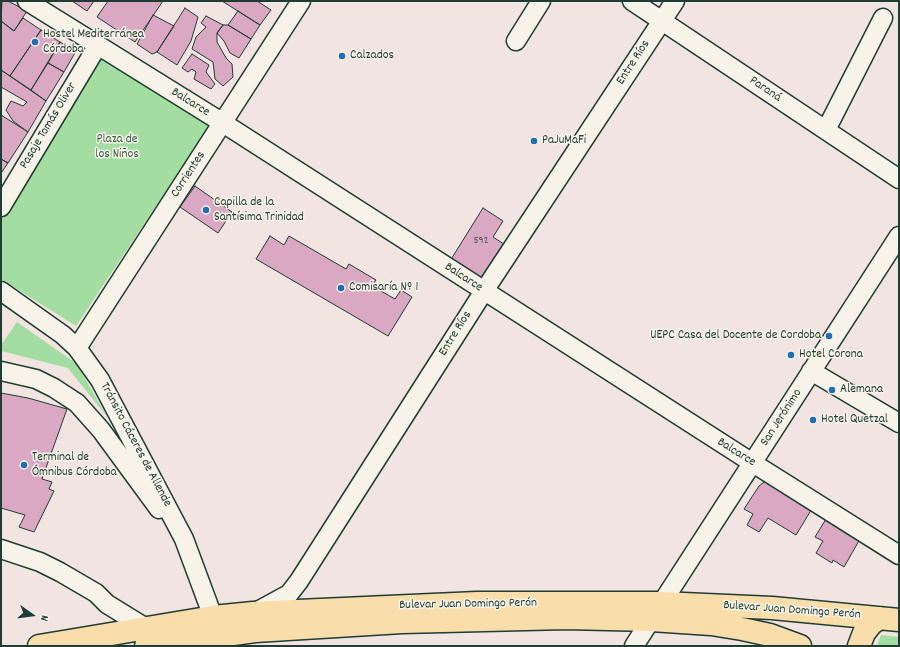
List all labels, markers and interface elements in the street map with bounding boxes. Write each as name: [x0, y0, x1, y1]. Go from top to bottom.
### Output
place label: Hostel Mediterránea Córdoba: [43, 27, 144, 58]
marker: Hostel Mediterránea Córdoba: [30, 37, 40, 47]
street label: Entre Ríos: [614, 38, 654, 88]
place label: Calzados: [350, 48, 394, 64]
marker: Calzados: [337, 51, 347, 61]
street label: Paraná: [746, 74, 784, 106]
street label: Pasaje Tomás Oliver: [17, 80, 81, 172]
street label: Balcarce: [168, 85, 212, 121]
park label: Plaza de los Niños: [95, 132, 139, 163]
place label: PaJuMaFi: [542, 133, 586, 149]
marker: PaJuMaFi: [529, 136, 539, 146]
street label: Corrientes: [168, 149, 210, 201]
place label: Capilla de la Santísima Trinidad: [214, 195, 304, 226]
marker: Capilla de la Santísima Trinidad: [201, 205, 211, 215]
house number: 592: [474, 234, 488, 248]
street label: Balcarce: [441, 260, 485, 296]
place label: Comisaría Nº 1: [349, 280, 418, 296]
marker: Comisaría Nº 1: [336, 283, 346, 293]
street label: Entre Ríos: [436, 309, 476, 359]
place label: UEPC Casa del Docente de Cordoba: [650, 328, 821, 344]
marker: UEPC Casa del Docente de Cordoba: [824, 331, 834, 341]
place label: Hotel Corona: [799, 347, 863, 363]
marker: Hotel Corona: [786, 350, 796, 360]
street label: Tránsito Cáceres de Allende: [96, 380, 174, 510]
place label: Alemana: [840, 382, 883, 398]
marker: Alemana: [827, 385, 837, 395]
street label: San Jerónimo: [758, 387, 806, 449]
place label: Hotel Quetzal: [821, 412, 888, 428]
marker: Hotel Quetzal: [808, 415, 818, 425]
street label: Balcarce: [714, 435, 758, 471]
place label: Terminal de Ómnibus Córdoba: [32, 450, 117, 481]
marker: Terminal de Ómnibus Córdoba: [19, 460, 29, 470]
north arrow: [12, 595, 52, 635]
street label: Bulevar Juan Domingo Perón: [399, 596, 537, 614]
street label: Bulevar Juan Domingo Perón: [723, 598, 861, 624]
text: N: [35, 613, 52, 622]

